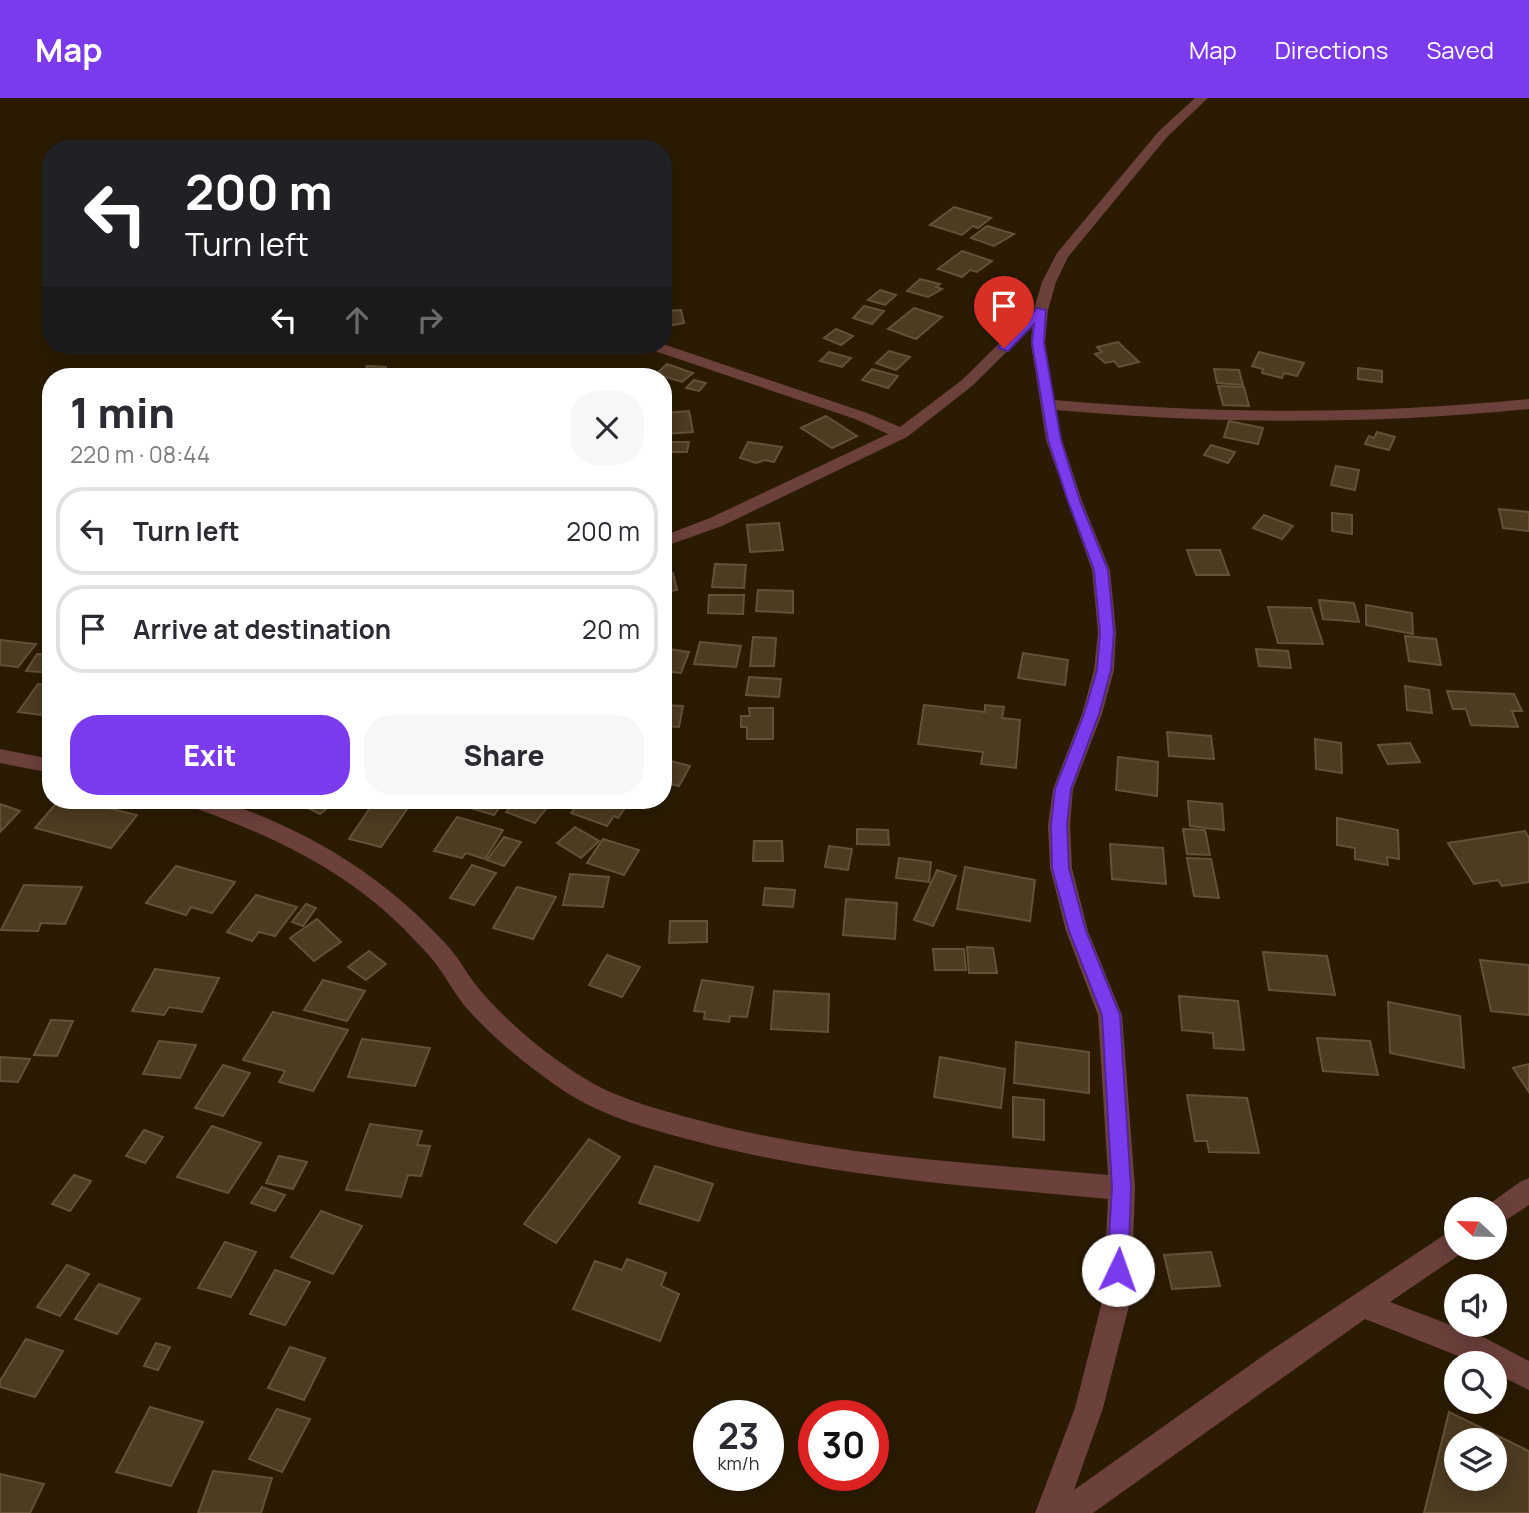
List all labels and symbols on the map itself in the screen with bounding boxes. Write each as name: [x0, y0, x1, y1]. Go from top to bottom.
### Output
pin: [974, 276, 1034, 348]
north arrow: [1444, 1197, 1507, 1260]
position arrow: [1081, 1233, 1155, 1307]
speed limit sign: 30: [798, 1400, 889, 1491]

